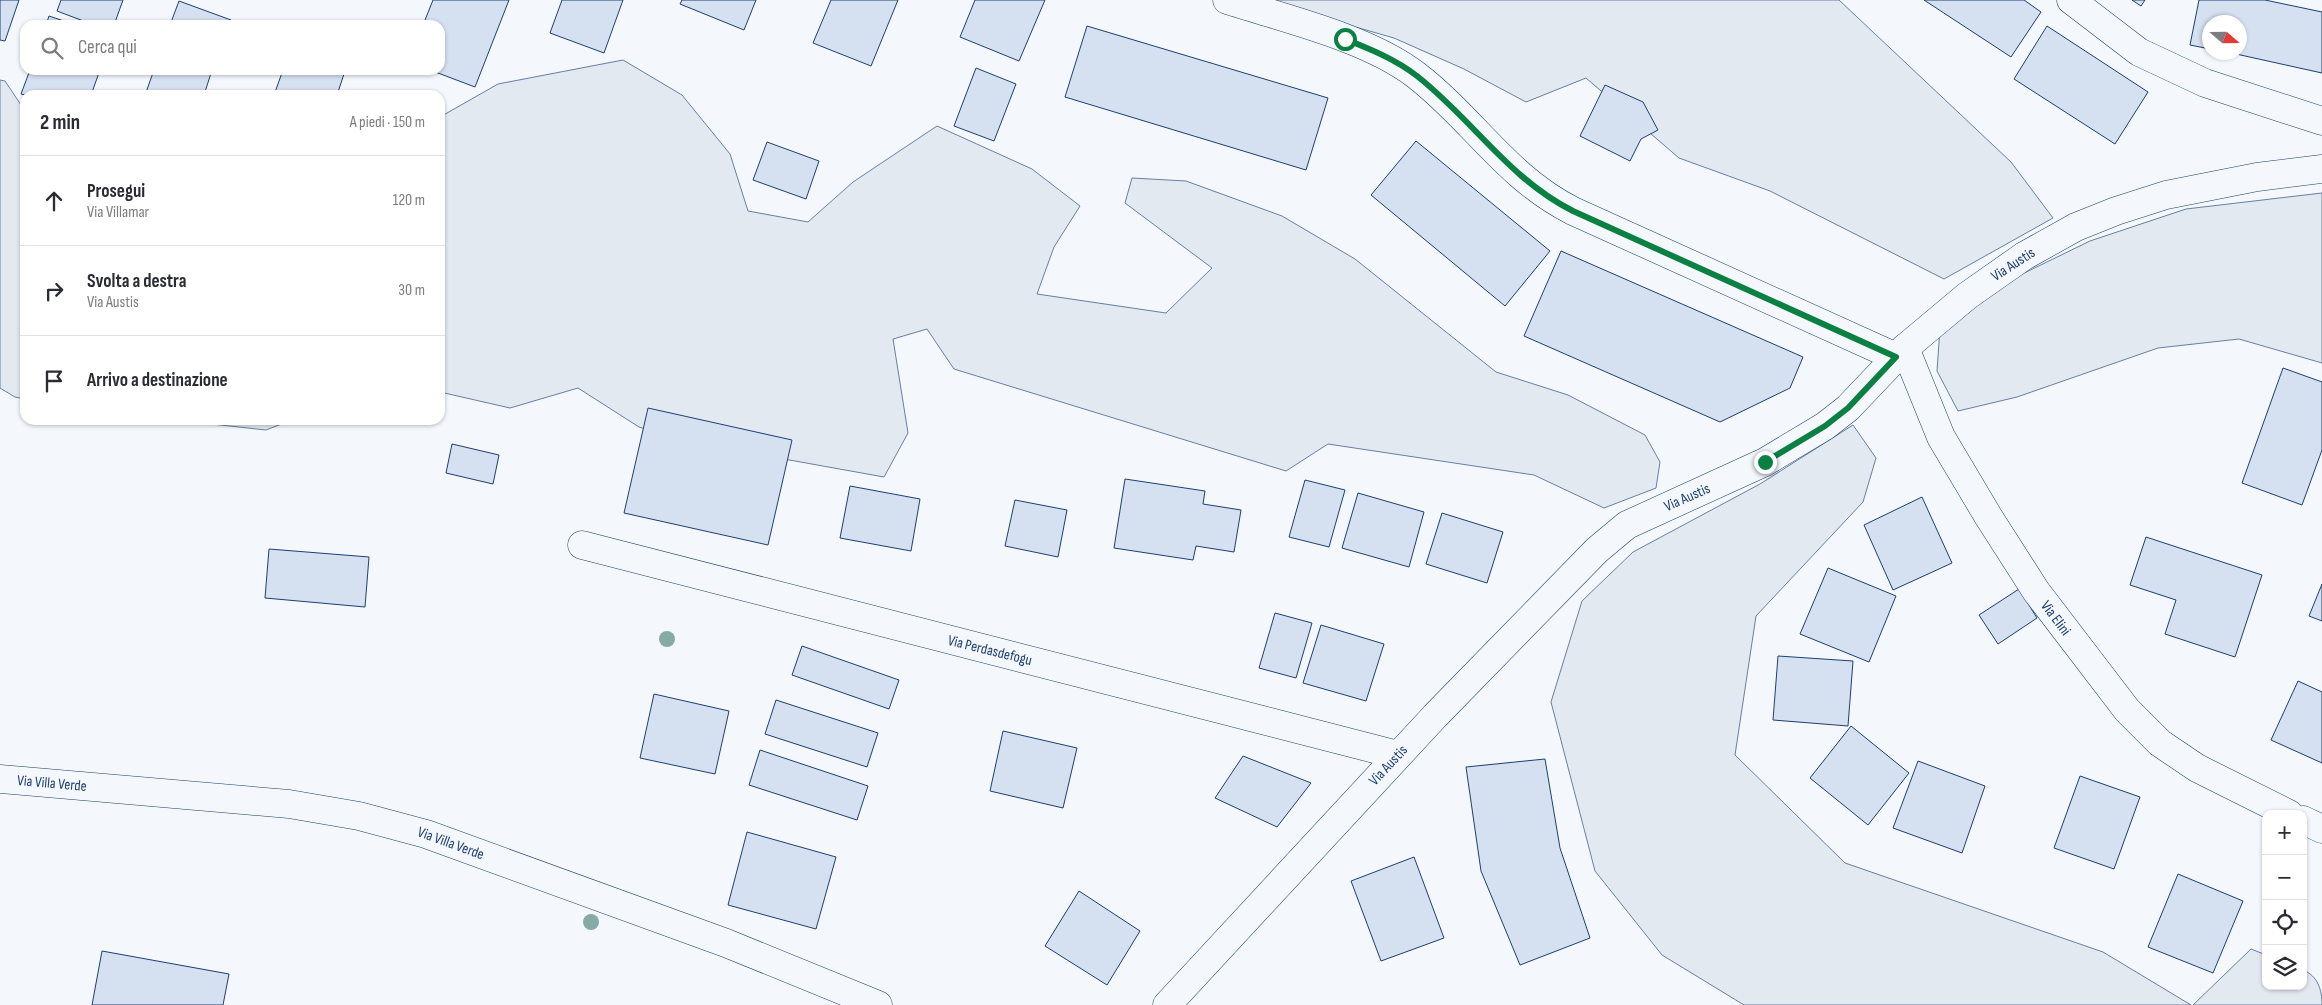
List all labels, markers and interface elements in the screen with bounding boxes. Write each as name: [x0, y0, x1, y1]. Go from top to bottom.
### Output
north arrow: [2202, 15, 2247, 60]
search box: [20, 20, 445, 75]
route start: [1334, 28, 1357, 51]
icon: search: [38, 34, 66, 62]
text: Cerca qui: [78, 36, 137, 59]
text: 2 min: [40, 110, 80, 135]
text: A piedi · 150 m: [350, 113, 425, 132]
text: Prosegui: [87, 180, 145, 203]
icon: ahead: [40, 187, 68, 215]
text: 120 m: [393, 191, 425, 210]
text: Via Villamar: [87, 203, 149, 222]
street label: Via Austis: [1988, 243, 2039, 286]
text: Svolta a destra: [87, 270, 187, 293]
icon: right: [40, 277, 68, 305]
text: 30 m: [398, 281, 425, 300]
text: Via Austis: [87, 293, 139, 312]
icon: arrive: [40, 367, 68, 395]
text: Arrivo a destinazione: [87, 369, 228, 392]
route end: [1754, 451, 1777, 474]
street label: Via Austis: [1661, 479, 1713, 516]
street label: Via Elini: [2036, 597, 2075, 640]
street label: Via Perdasdefogu: [946, 631, 1034, 670]
street label: Via Austis: [1365, 741, 1412, 790]
street label: Via Villa Verde: [16, 771, 87, 796]
map controls: [2262, 810, 2307, 990]
button: +: [2262, 810, 2307, 855]
street label: Via Villa Verde: [415, 823, 487, 864]
button: −: [2262, 855, 2307, 900]
button: locate: [2262, 900, 2307, 945]
button: layers: [2262, 945, 2307, 990]

